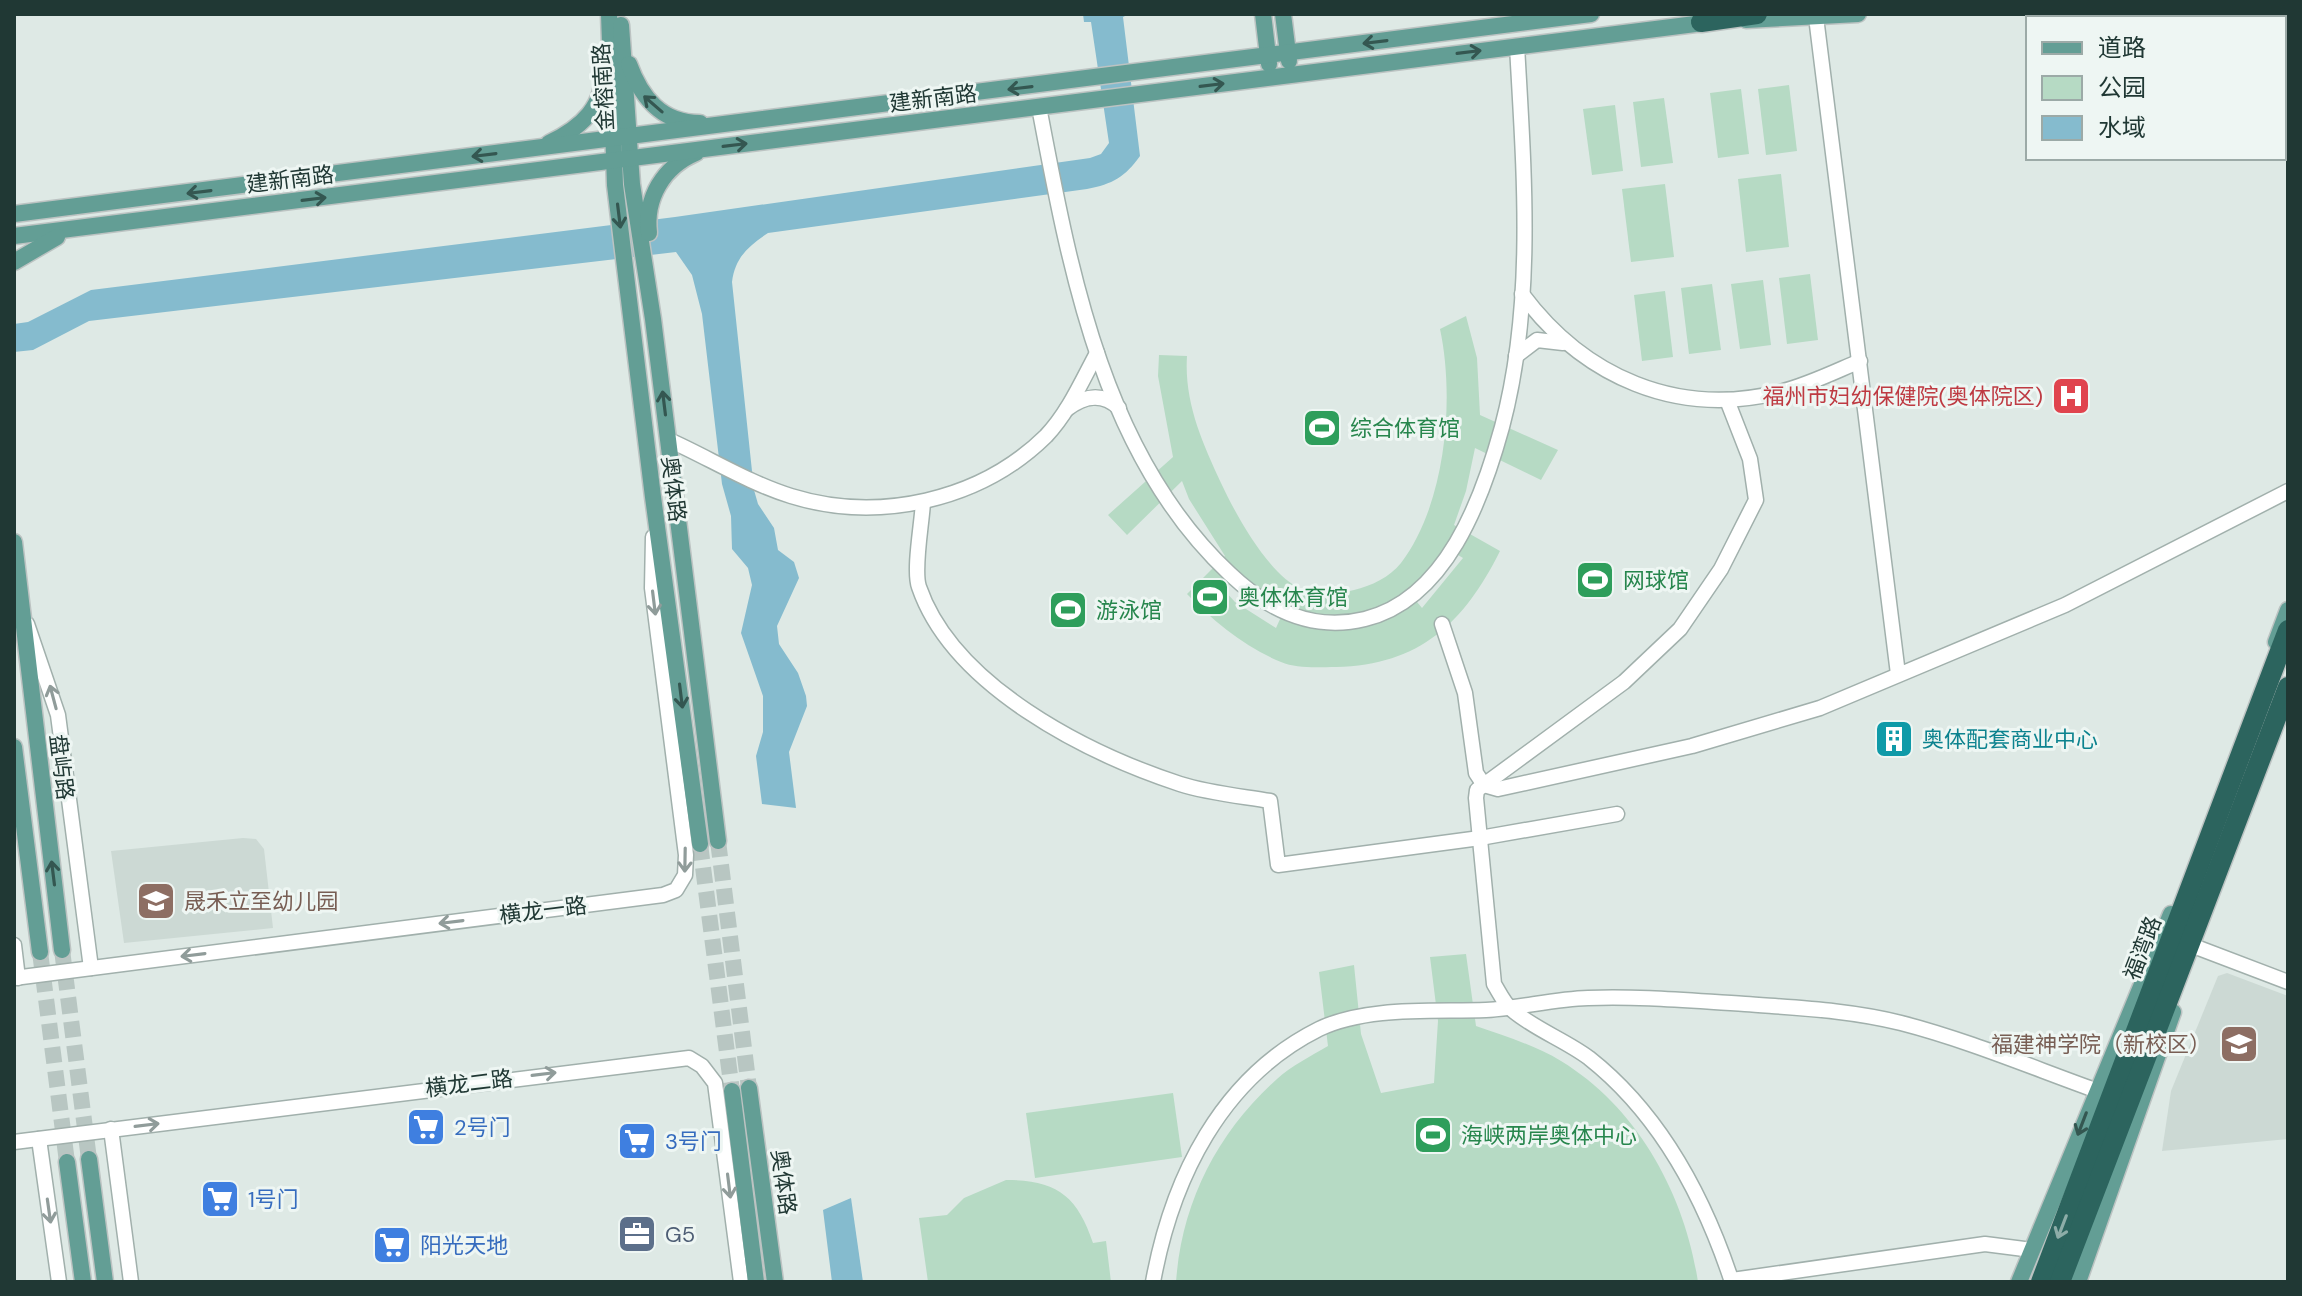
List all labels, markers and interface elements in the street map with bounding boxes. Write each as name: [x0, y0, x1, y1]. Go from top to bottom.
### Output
legend: [2026, 16, 2286, 160]
text: 道路: [2098, 32, 2146, 63]
one-way arrow: [1363, 35, 1388, 50]
street label: 金榕南路: [587, 42, 620, 132]
one-way arrow: [1456, 44, 1482, 59]
text: 公园: [2098, 72, 2146, 103]
one-way arrow: [1198, 77, 1224, 92]
street label: 建新南路: [888, 79, 979, 118]
one-way arrow: [1008, 81, 1033, 96]
one-way arrow: [643, 95, 663, 113]
text: 水域: [2098, 112, 2146, 143]
one-way arrow: [722, 137, 747, 152]
one-way arrow: [472, 148, 498, 163]
street label: 建新南路: [245, 160, 336, 199]
one-way arrow: [186, 184, 213, 199]
one-way arrow: [300, 191, 327, 206]
one-way arrow: [612, 203, 627, 229]
hospital icon: 福州市妇幼保健院(奥体院区): [2050, 375, 2092, 417]
place label: 福州市妇幼保健院(奥体院区): [1763, 382, 2043, 411]
one-way arrow: [656, 390, 671, 416]
sports icon: 综合体育馆: [1301, 407, 1343, 449]
place label: 综合体育馆: [1350, 414, 1460, 443]
street label: 奥体路: [655, 455, 692, 524]
sports icon: 网球馆: [1574, 559, 1616, 601]
place label: 网球馆: [1623, 566, 1689, 595]
sports icon: 奥体体育馆: [1189, 576, 1231, 618]
place label: 奥体体育馆: [1238, 583, 1348, 612]
one-way arrow: [647, 589, 662, 615]
sports icon: 游泳馆: [1047, 589, 1089, 631]
place label: 游泳馆: [1096, 596, 1162, 625]
one-way arrow: [674, 683, 689, 708]
one-way arrow: [45, 685, 60, 710]
building icon: 奥体配套商业中心: [1873, 718, 1915, 760]
place label: 奥体配套商业中心: [1922, 725, 2098, 754]
street label: 盘屿路: [43, 733, 80, 802]
one-way arrow: [677, 847, 693, 873]
one-way arrow: [45, 861, 60, 886]
school or university icon: 晟禾立至幼儿园: [135, 880, 177, 922]
place label: 晟禾立至幼儿园: [184, 887, 338, 916]
street label: 横龙一路: [498, 891, 589, 930]
street label: 福湾路: [2117, 912, 2168, 984]
one-way arrow: [439, 915, 464, 930]
one-way arrow: [181, 948, 206, 963]
school or university icon: 福建神学院（新校区）: [2218, 1023, 2260, 1065]
place label: 福建神学院（新校区）: [1991, 1030, 2211, 1059]
street label: 横龙二路: [424, 1064, 515, 1103]
one-way arrow: [530, 1066, 556, 1081]
supermarket icon: 2号门: [405, 1106, 447, 1148]
one-way arrow: [2074, 1111, 2088, 1136]
place label: 2号门: [454, 1113, 511, 1142]
sports icon: 海峡两岸奥体中心: [1412, 1114, 1454, 1156]
one-way arrow: [134, 1117, 159, 1132]
supermarket icon: 3号门: [616, 1120, 658, 1162]
place label: 海峡两岸奥体中心: [1461, 1121, 1637, 1150]
place label: 3号门: [665, 1127, 722, 1156]
street label: 奥体路: [765, 1147, 802, 1217]
one-way arrow: [722, 1173, 737, 1199]
supermarket icon: 1号门: [199, 1178, 241, 1220]
place label: 1号门: [248, 1185, 299, 1214]
one-way arrow: [42, 1197, 57, 1223]
office icon: G5: [616, 1213, 658, 1255]
one-way arrow: [2054, 1214, 2068, 1239]
place label: G5: [665, 1220, 695, 1249]
supermarket icon: 阳光天地: [371, 1224, 413, 1266]
place label: 阳光天地: [420, 1231, 508, 1260]

